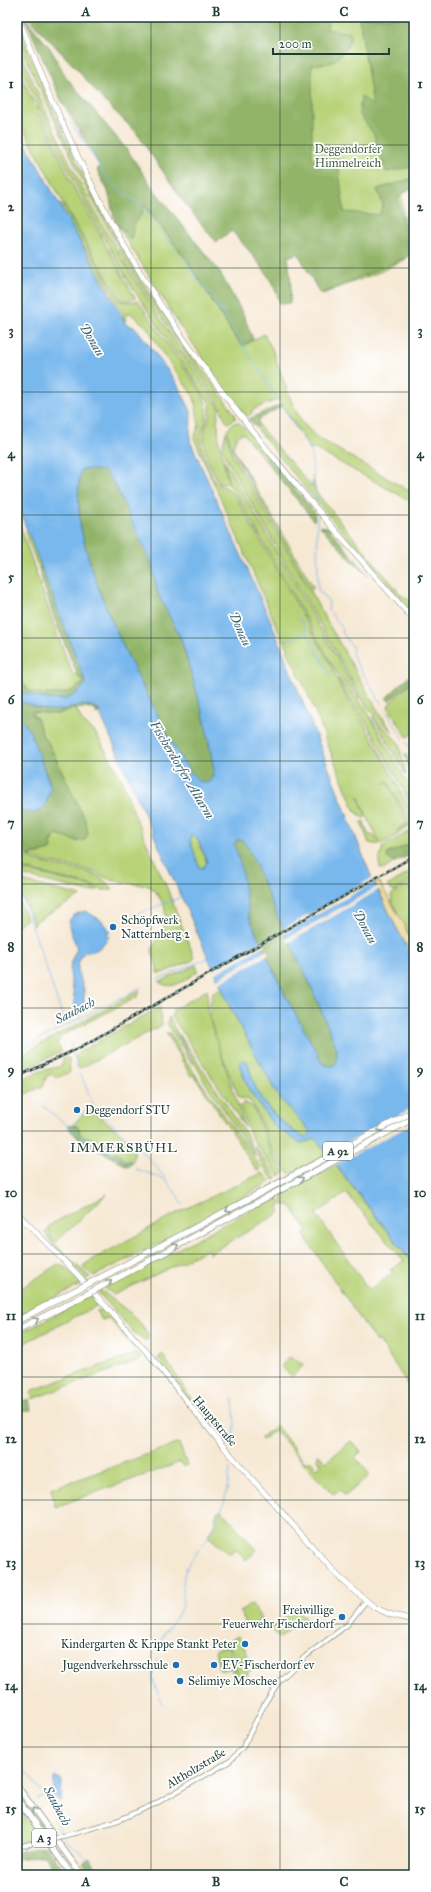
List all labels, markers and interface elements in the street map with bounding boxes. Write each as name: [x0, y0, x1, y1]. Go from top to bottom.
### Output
text: A: [81, 4, 91, 20]
text: B: [212, 4, 221, 20]
text: C: [340, 4, 349, 20]
scale bar: [273, 30, 389, 56]
text: 200 m: [279, 37, 312, 51]
text: 1: [8, 76, 14, 92]
text: 1: [417, 76, 423, 92]
park label: Deggendorfer Himmelreich: [314, 142, 382, 170]
text: 2: [8, 199, 15, 215]
text: 2: [417, 199, 424, 215]
water label: Donau: [76, 320, 108, 360]
text: 3: [8, 323, 14, 339]
text: 3: [417, 323, 423, 339]
text: 4: [7, 446, 15, 462]
text: 4: [416, 446, 424, 462]
text: 5: [8, 569, 15, 585]
text: 5: [417, 569, 424, 585]
water label: Donau: [225, 609, 255, 649]
text: 6: [8, 692, 16, 708]
text: 6: [417, 692, 425, 708]
water label: Fischerdorfer Altarm: [146, 717, 218, 823]
text: 7: [8, 815, 15, 831]
text: 7: [417, 815, 424, 831]
water label: Donau: [350, 907, 381, 947]
place label: Schöpfwerk Natternberg 2: [121, 913, 190, 942]
marker: Schöpfwerk Natternberg 2: [108, 922, 118, 932]
text: 8: [8, 939, 15, 955]
text: 8: [417, 939, 424, 955]
water label: Saubach: [51, 994, 98, 1028]
text: 9: [8, 1062, 15, 1078]
text: 9: [417, 1062, 424, 1078]
place label: Deggendorf STU: [85, 1103, 171, 1118]
marker: Deggendorf STU: [72, 1105, 82, 1115]
one-way arrow: [376, 1124, 384, 1132]
district label: IMMERSBÜHL: [70, 1140, 178, 1156]
road number: A 92: [323, 1142, 353, 1160]
one-way arrow: [297, 1176, 304, 1184]
text: 10: [5, 1185, 18, 1201]
text: 10: [414, 1185, 427, 1201]
one-way arrow: [225, 1205, 233, 1213]
one-way arrow: [172, 1243, 179, 1251]
one-way arrow: [105, 1279, 112, 1287]
text: 11: [6, 1308, 16, 1324]
text: 11: [415, 1308, 425, 1324]
one-way arrow: [32, 1317, 39, 1325]
street label: Hauptstraße: [190, 1393, 240, 1449]
text: 12: [5, 1431, 17, 1447]
text: 12: [414, 1431, 426, 1447]
text: 13: [6, 1555, 16, 1571]
text: 13: [415, 1555, 425, 1571]
place label: Freiwillige Feuerwehr Fischerdorf: [222, 1603, 336, 1631]
marker: Freiwillige Feuerwehr Fischerdorf: [337, 1612, 347, 1622]
place label: Kindergarten & Krippe Stankt Peter: [61, 1637, 237, 1652]
marker: Kindergarten & Krippe Stankt Peter: [240, 1639, 250, 1649]
place label: Jugendverkehrsschule: [60, 1658, 168, 1673]
place label: EV-Fischerdorf ev: [222, 1658, 316, 1672]
marker: Jugendverkehrsschule: [171, 1660, 181, 1670]
marker: EV-Fischerdorf ev: [209, 1660, 219, 1670]
place label: Selimiye Moschee: [188, 1674, 277, 1688]
marker: Selimiye Moschee: [175, 1676, 185, 1686]
text: 14: [5, 1678, 18, 1694]
text: 14: [414, 1678, 427, 1694]
street label: Altholzstraße: [163, 1745, 228, 1792]
water label: Saubach: [39, 1782, 74, 1829]
text: 15: [5, 1801, 17, 1817]
text: 15: [414, 1801, 426, 1817]
one-way arrow: [32, 1807, 39, 1814]
road number: A 3: [32, 1829, 56, 1847]
text: A: [81, 1874, 91, 1890]
text: B: [212, 1874, 221, 1890]
text: C: [340, 1874, 349, 1890]

